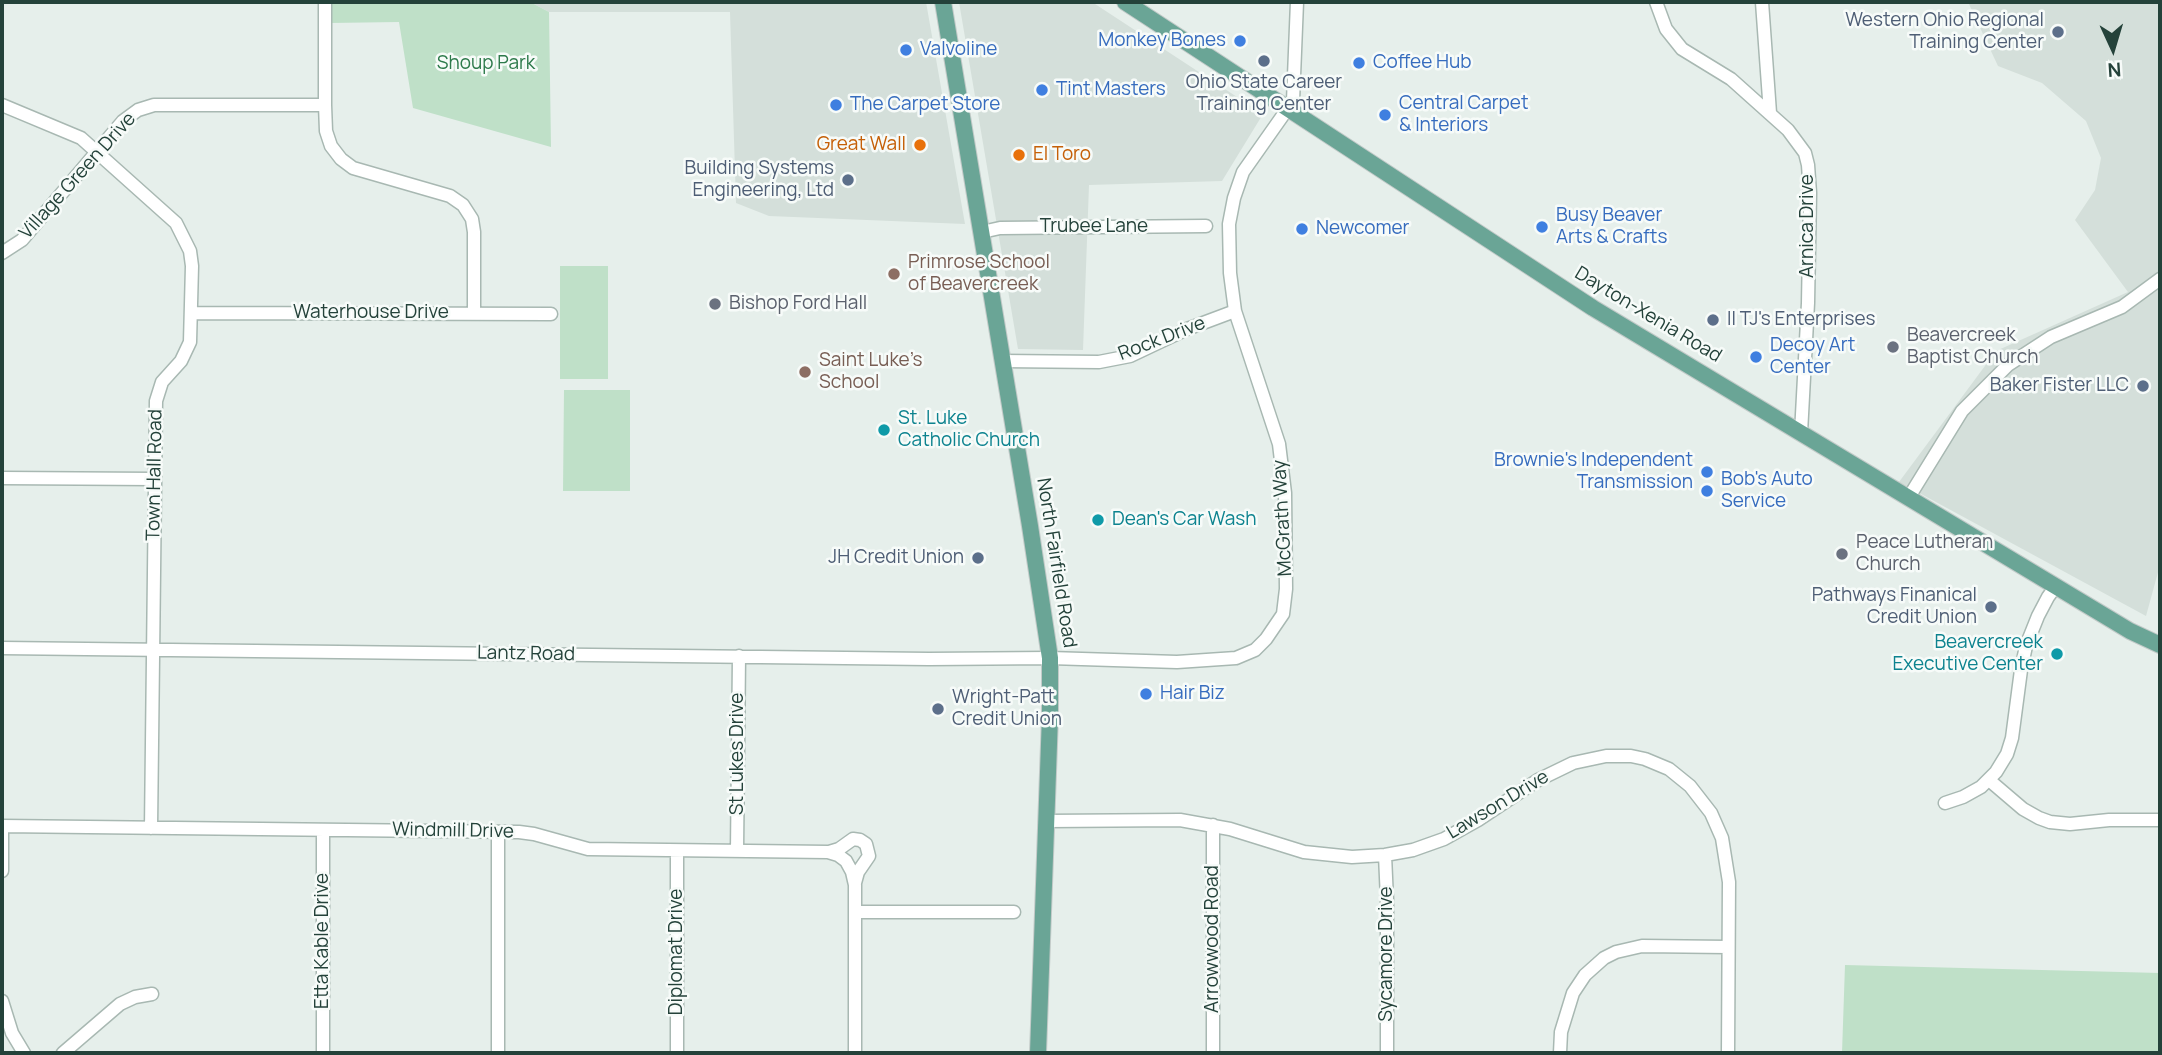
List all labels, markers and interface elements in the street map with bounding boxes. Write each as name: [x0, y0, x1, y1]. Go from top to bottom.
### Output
place label: Western Ohio Regional Training Center: [1845, 10, 2044, 54]
north arrow: [2078, 14, 2148, 84]
marker: Western Ohio Regional Training Center: [2050, 24, 2066, 40]
place label: Monkey Bones: [1098, 30, 1226, 52]
marker: Monkey Bones: [1232, 33, 1248, 49]
place label: Valvoline: [920, 39, 997, 61]
marker: Valvoline: [898, 42, 914, 58]
place label: Coffee Hub: [1373, 52, 1472, 74]
park label: Shoup Park: [437, 53, 535, 75]
marker: Ohio State Career Training Center: [1256, 53, 1272, 69]
marker: Coffee Hub: [1351, 55, 1367, 71]
text: N: [2107, 57, 2122, 83]
place label: Ohio State Career Training Center: [1186, 72, 1342, 116]
place label: Tint Masters: [1056, 79, 1166, 101]
marker: Tint Masters: [1034, 82, 1050, 98]
place label: Central Carpet & Interiors: [1399, 93, 1529, 137]
place label: The Carpet Store: [850, 94, 1000, 116]
marker: The Carpet Store: [828, 97, 844, 113]
marker: Central Carpet & Interiors: [1377, 107, 1393, 123]
street label: Village Green Drive: [15, 108, 141, 244]
place label: Great Wall: [817, 134, 906, 156]
marker: Great Wall: [912, 137, 928, 153]
place label: El Toro: [1033, 144, 1091, 166]
marker: El Toro: [1011, 147, 1027, 163]
place label: Building Systems Engineering, Ltd: [685, 158, 834, 202]
marker: Building Systems Engineering, Ltd: [840, 172, 856, 188]
street label: Arnica Drive: [1797, 174, 1819, 278]
place label: Busy Beaver Arts & Crafts: [1556, 205, 1667, 249]
street label: Trubee Lane: [1040, 216, 1148, 238]
place label: Newcomer: [1316, 218, 1409, 240]
marker: Busy Beaver Arts & Crafts: [1534, 219, 1550, 235]
marker: Newcomer: [1294, 221, 1310, 237]
place label: Primrose School of Beavercreek: [908, 252, 1050, 296]
street label: Dayton-Xenia Road: [1570, 262, 1726, 368]
marker: Primrose School of Beavercreek: [886, 266, 902, 282]
place label: Bishop Ford Hall: [729, 293, 867, 315]
marker: Bishop Ford Hall: [707, 296, 723, 312]
street label: Waterhouse Drive: [293, 302, 449, 324]
place label: II TJ's Enterprises: [1727, 309, 1875, 331]
street label: Rock Drive: [1115, 312, 1209, 366]
marker: II TJ's Enterprises: [1705, 312, 1721, 328]
place label: Beavercreek Baptist Church: [1907, 325, 2039, 369]
place label: Decoy Art Center: [1770, 335, 1855, 379]
marker: Beavercreek Baptist Church: [1885, 339, 1901, 355]
marker: Decoy Art Center: [1748, 349, 1764, 365]
place label: Saint Luke’s School: [819, 350, 922, 394]
marker: Saint Luke’s School: [797, 364, 813, 380]
place label: Baker Fister LLC: [1990, 375, 2129, 397]
marker: Baker Fister LLC: [2135, 378, 2151, 394]
place label: St. Luke Catholic Church: [898, 408, 1040, 452]
street label: Town Hall Road: [142, 409, 168, 541]
marker: St. Luke Catholic Church: [876, 422, 892, 438]
place label: Brownie's Independent Transmission: [1494, 450, 1693, 494]
street label: McGrath Way: [1269, 459, 1297, 577]
marker: Brownie's Independent Transmission: [1699, 464, 1715, 480]
place label: Bob's Auto Service: [1721, 469, 1813, 513]
street label: North Fairfield Road: [1031, 476, 1081, 650]
marker: Bob's Auto Service: [1699, 483, 1715, 499]
place label: Dean's Car Wash: [1112, 509, 1257, 531]
marker: Dean's Car Wash: [1090, 512, 1106, 528]
place label: Peace Lutheran Church: [1856, 532, 1993, 576]
marker: Peace Lutheran Church: [1834, 546, 1850, 562]
place label: JH Credit Union: [828, 547, 964, 569]
marker: JH Credit Union: [970, 550, 986, 566]
place label: Pathways Finanical Credit Union: [1812, 585, 1977, 629]
marker: Pathways Finanical Credit Union: [1983, 599, 1999, 615]
place label: Beavercreek Executive Center: [1893, 632, 2043, 676]
street label: Lantz Road: [477, 642, 575, 666]
marker: Beavercreek Executive Center: [2049, 646, 2065, 662]
place label: Hair Biz: [1160, 683, 1225, 705]
marker: Hair Biz: [1138, 686, 1154, 702]
place label: Wright-Patt Credit Union: [952, 687, 1062, 731]
street label: St Lukes Drive: [727, 693, 749, 815]
marker: Wright-Patt Credit Union: [930, 701, 946, 717]
street label: Lawson Drive: [1443, 766, 1553, 844]
street label: Windmill Drive: [392, 819, 514, 843]
street label: Arrowwood Road: [1202, 865, 1224, 1013]
street label: Etta Kable Drive: [312, 873, 334, 1009]
street label: Sycamore Drive: [1376, 886, 1398, 1022]
street label: Diplomat Drive: [666, 889, 688, 1015]

